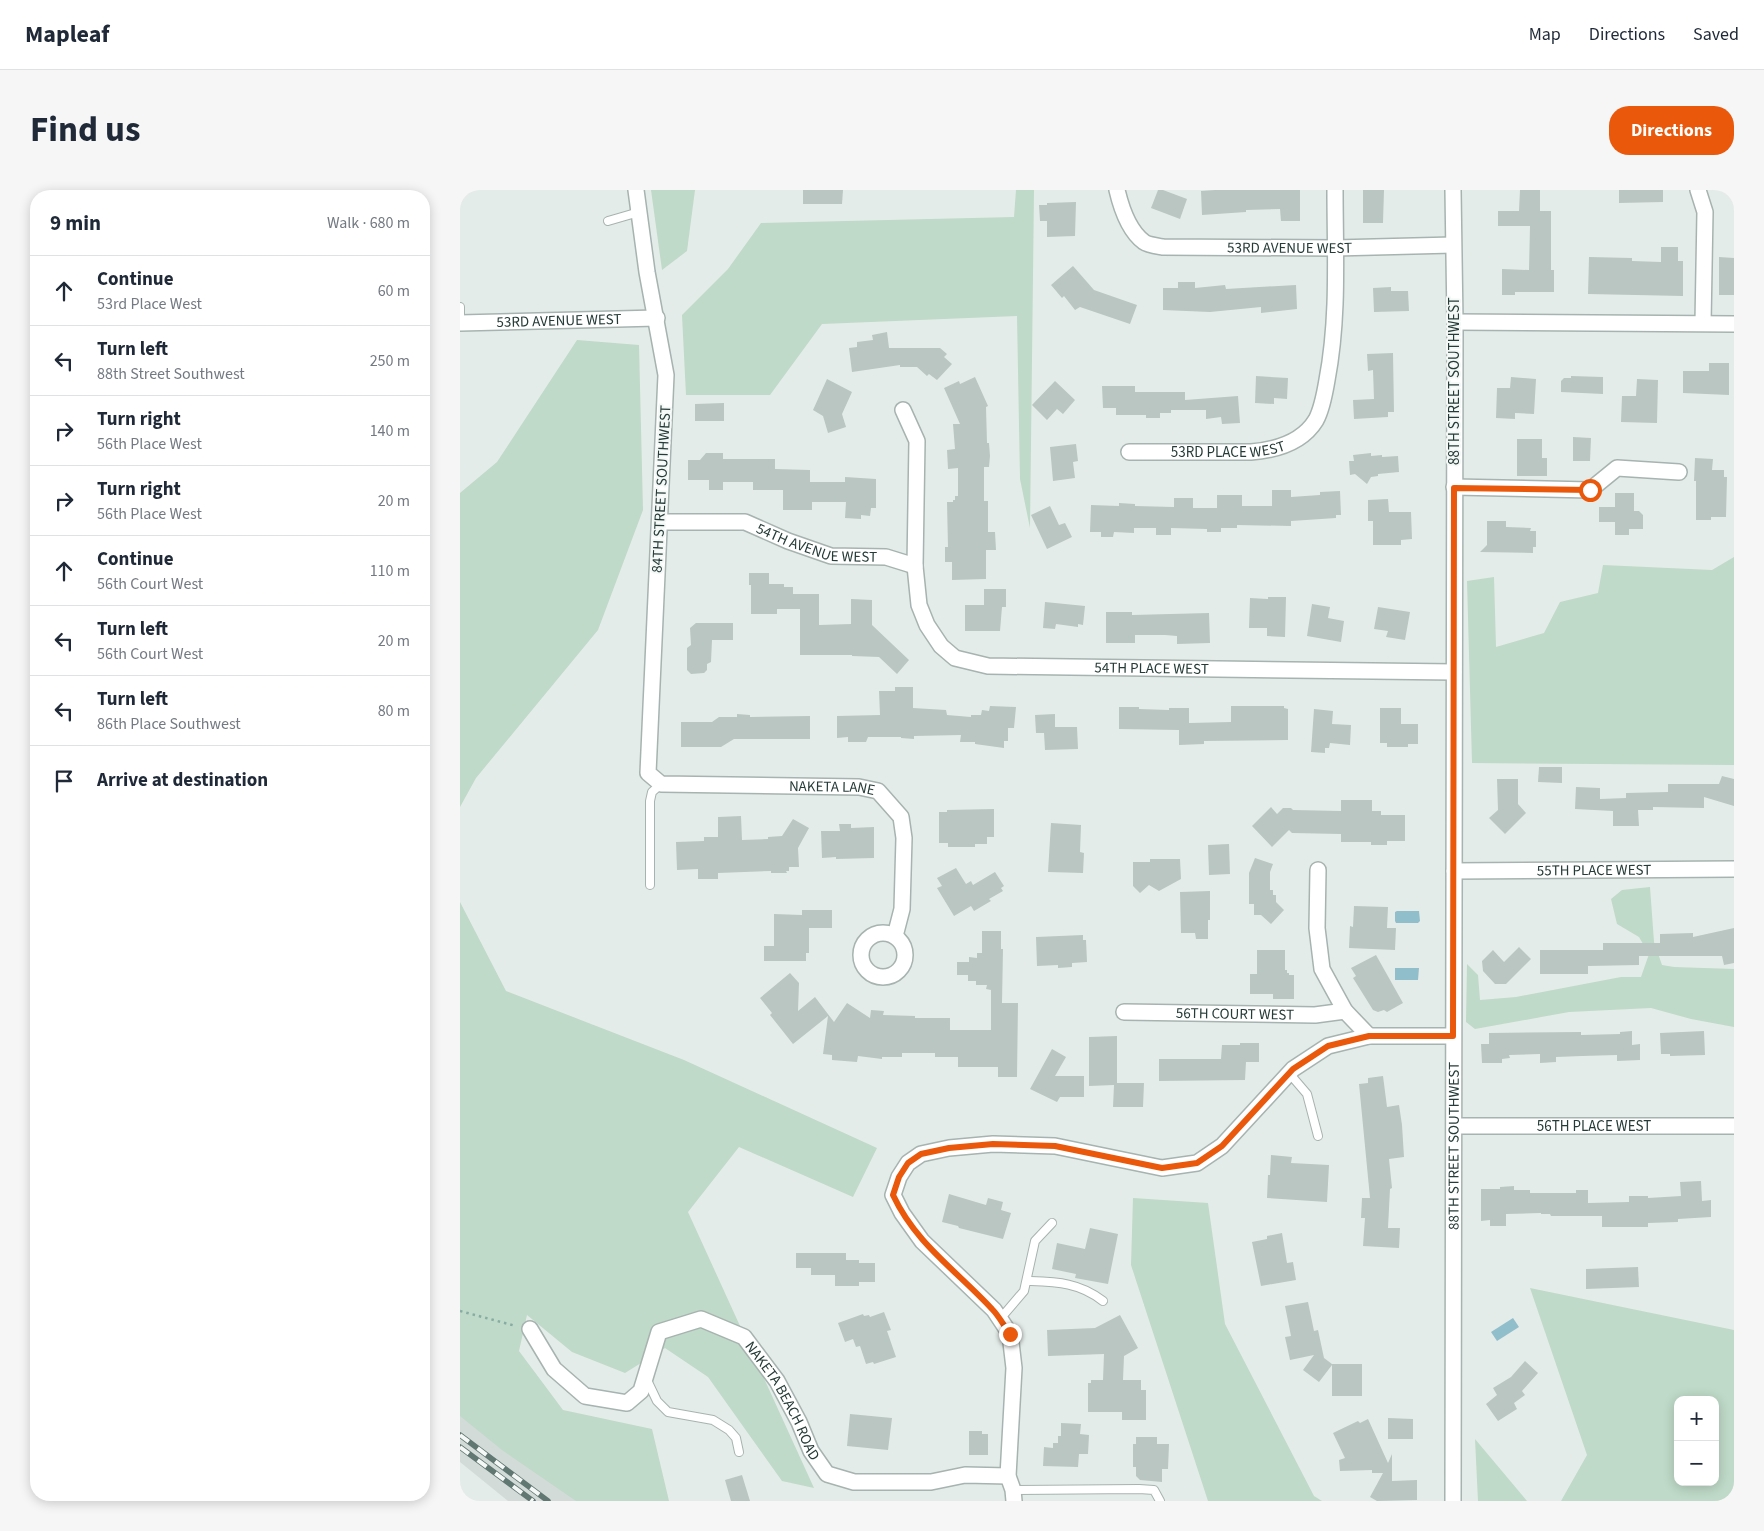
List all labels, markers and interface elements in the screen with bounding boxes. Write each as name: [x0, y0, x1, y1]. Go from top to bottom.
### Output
text: Mapleaf: [25, 17, 110, 52]
text: Map: [1529, 22, 1561, 47]
text: Directions: [1589, 22, 1665, 47]
text: Saved: [1693, 22, 1739, 47]
text: Find us: [30, 105, 140, 155]
button: Directions: [1609, 106, 1734, 155]
text: 9 min: [50, 208, 101, 238]
text: Walk · 680 m: [327, 212, 410, 234]
street label: 53RD AVENUE WEST: [1227, 237, 1352, 259]
text: Continue: [97, 266, 174, 293]
icon: ahead: [50, 277, 78, 305]
text: 60 m: [378, 280, 410, 302]
text: 53rd Place West: [97, 293, 202, 315]
street label: 88TH STREET SOUTHWEST: [1444, 297, 1465, 465]
street label: 53RD AVENUE WEST: [496, 309, 622, 333]
text: Turn left: [97, 336, 168, 363]
icon: left: [50, 347, 78, 375]
text: 250 m: [370, 350, 410, 372]
text: 88th Street Southwest: [97, 363, 245, 385]
street label: 84TH STREET SOUTHWEST: [647, 405, 676, 573]
text: Turn right: [97, 406, 181, 433]
icon: right: [50, 417, 78, 445]
text: 140 m: [370, 420, 410, 442]
text: 56th Place West: [97, 433, 202, 455]
street label: 53RD PLACE WEST: [1171, 436, 1288, 463]
text: Turn right: [97, 476, 181, 503]
route start: [1579, 479, 1602, 502]
icon: right: [50, 487, 78, 515]
text: 20 m: [378, 490, 410, 512]
text: 56th Place West: [97, 503, 202, 525]
street label: 54TH AVENUE WEST: [753, 518, 877, 568]
text: Continue: [97, 546, 174, 573]
icon: ahead: [50, 557, 78, 585]
text: 110 m: [370, 560, 410, 582]
text: 56th Court West: [97, 573, 203, 595]
text: Turn left: [97, 616, 168, 643]
icon: left: [50, 627, 78, 655]
text: 20 m: [378, 630, 410, 652]
text: 56th Court West: [97, 643, 203, 665]
street label: 54TH PLACE WEST: [1094, 657, 1209, 680]
text: Turn left: [97, 686, 168, 713]
icon: left: [50, 697, 78, 725]
text: 80 m: [378, 700, 410, 722]
text: 86th Place Southwest: [97, 713, 241, 735]
icon: arrive: [50, 767, 78, 795]
text: Arrive at destination: [97, 767, 268, 794]
street label: NAKETA LANE: [789, 776, 877, 801]
street label: 55TH PLACE WEST: [1537, 860, 1651, 881]
street label: 56TH COURT WEST: [1176, 1003, 1294, 1026]
street label: 88TH STREET SOUTHWEST: [1443, 1062, 1465, 1230]
street label: 56TH PLACE WEST: [1537, 1116, 1651, 1137]
route end: [999, 1323, 1022, 1346]
street label: NAKETA BEACH ROAD: [740, 1337, 825, 1465]
map controls: [1674, 1396, 1719, 1486]
button: +: [1674, 1396, 1719, 1441]
button: −: [1674, 1441, 1719, 1486]

